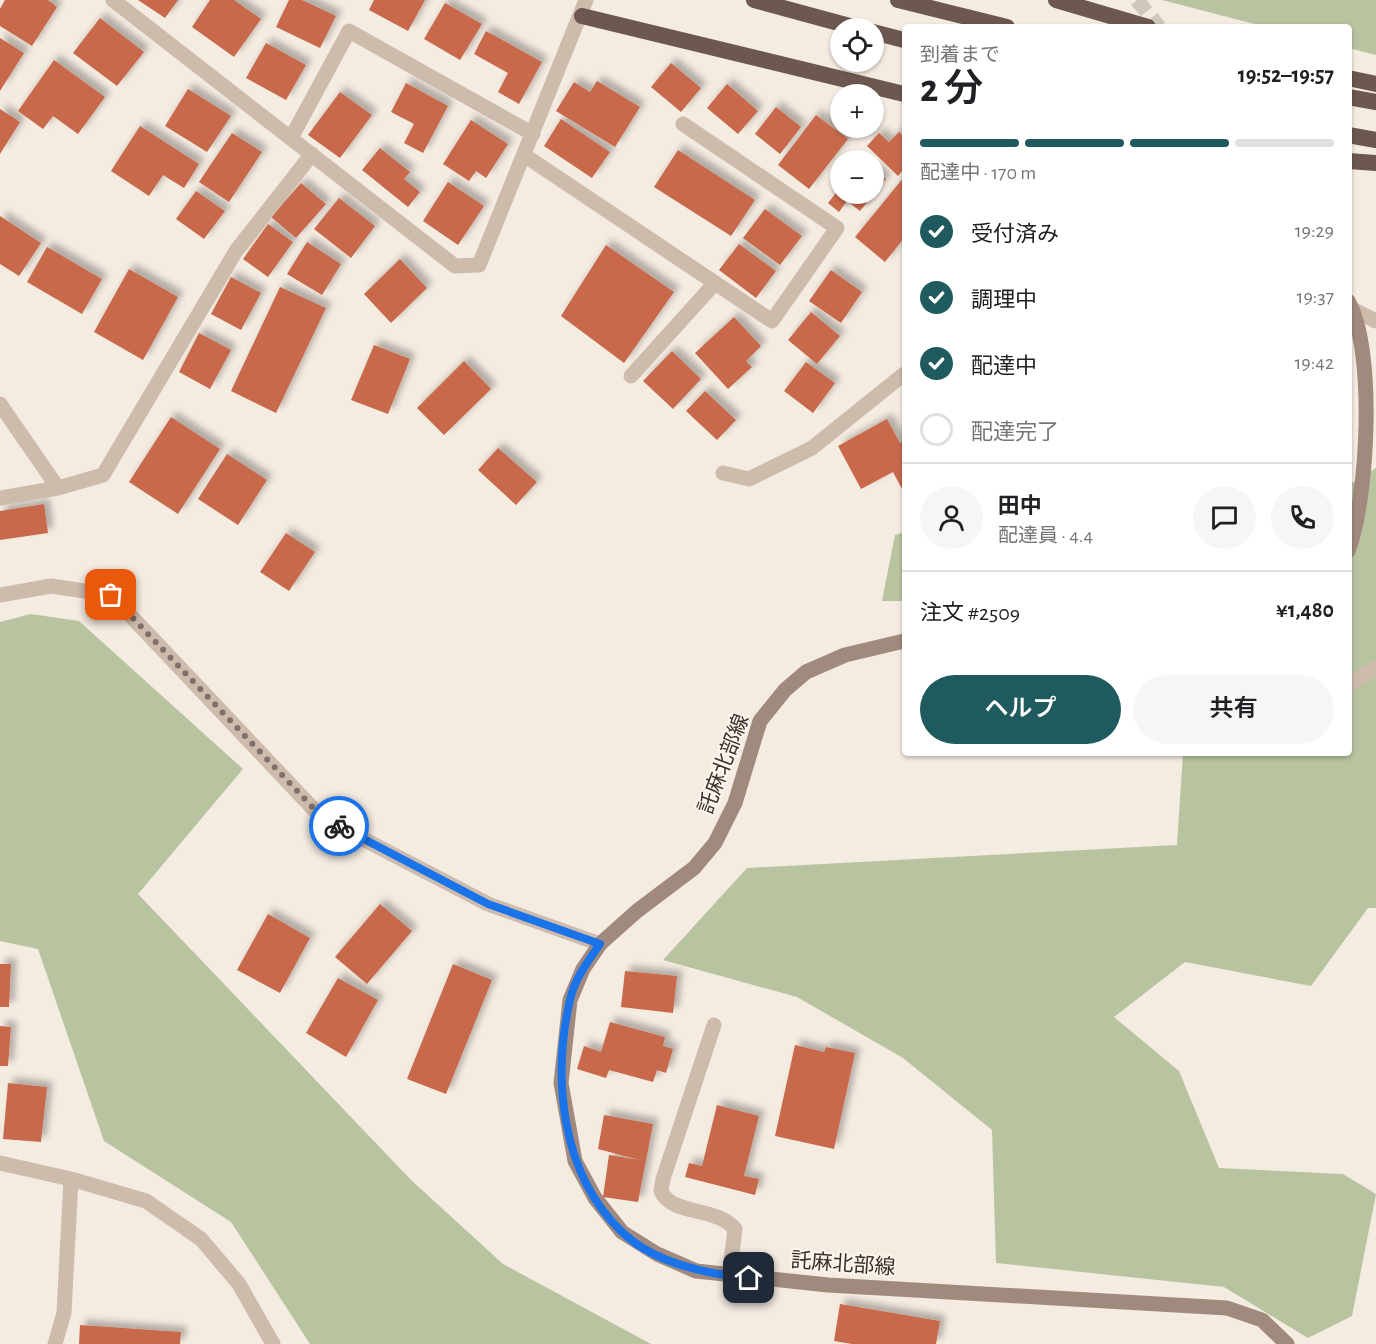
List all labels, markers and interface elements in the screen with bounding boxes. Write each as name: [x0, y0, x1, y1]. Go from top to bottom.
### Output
map controls: [830, 18, 884, 204]
button: locate: [830, 18, 884, 72]
text: 到着まで: [920, 45, 1000, 65]
text: 19:52–19:57: [1238, 64, 1334, 86]
text: 2 分: [920, 70, 983, 109]
button: +: [830, 84, 884, 138]
button: −: [830, 150, 884, 204]
text: 配達中 · 170 m: [920, 163, 1036, 183]
icon: check: [920, 215, 953, 248]
text: 19:29: [1295, 221, 1334, 241]
text: 受付済み: [971, 223, 1059, 245]
icon: check: [920, 281, 953, 314]
text: 19:37: [1297, 287, 1334, 307]
text: 調理中: [971, 289, 1037, 311]
icon: check: [920, 347, 953, 380]
text: 19:42: [1294, 353, 1334, 373]
text: 配達中: [971, 355, 1037, 377]
text: 配達完了: [971, 421, 1059, 443]
button: person: [920, 486, 983, 549]
button: chat: [1193, 486, 1256, 549]
button: phone: [1271, 486, 1334, 549]
text: 田中: [998, 495, 1042, 517]
text: 配達員 · 4.4: [998, 526, 1093, 546]
pin: [85, 569, 136, 620]
icon: bag: [94, 578, 127, 611]
text: ¥1,480: [1276, 599, 1334, 621]
text: 注文 #2509: [920, 602, 1020, 624]
button: ヘルプ: [920, 675, 1121, 744]
button: 共有: [1133, 675, 1334, 744]
street label: 託麻北部線: [694, 711, 753, 817]
courier: [309, 796, 369, 856]
icon: bike: [323, 810, 356, 843]
street label: 託麻北部線: [790, 1249, 896, 1278]
pin: [723, 1252, 774, 1303]
icon: home: [732, 1261, 765, 1294]

